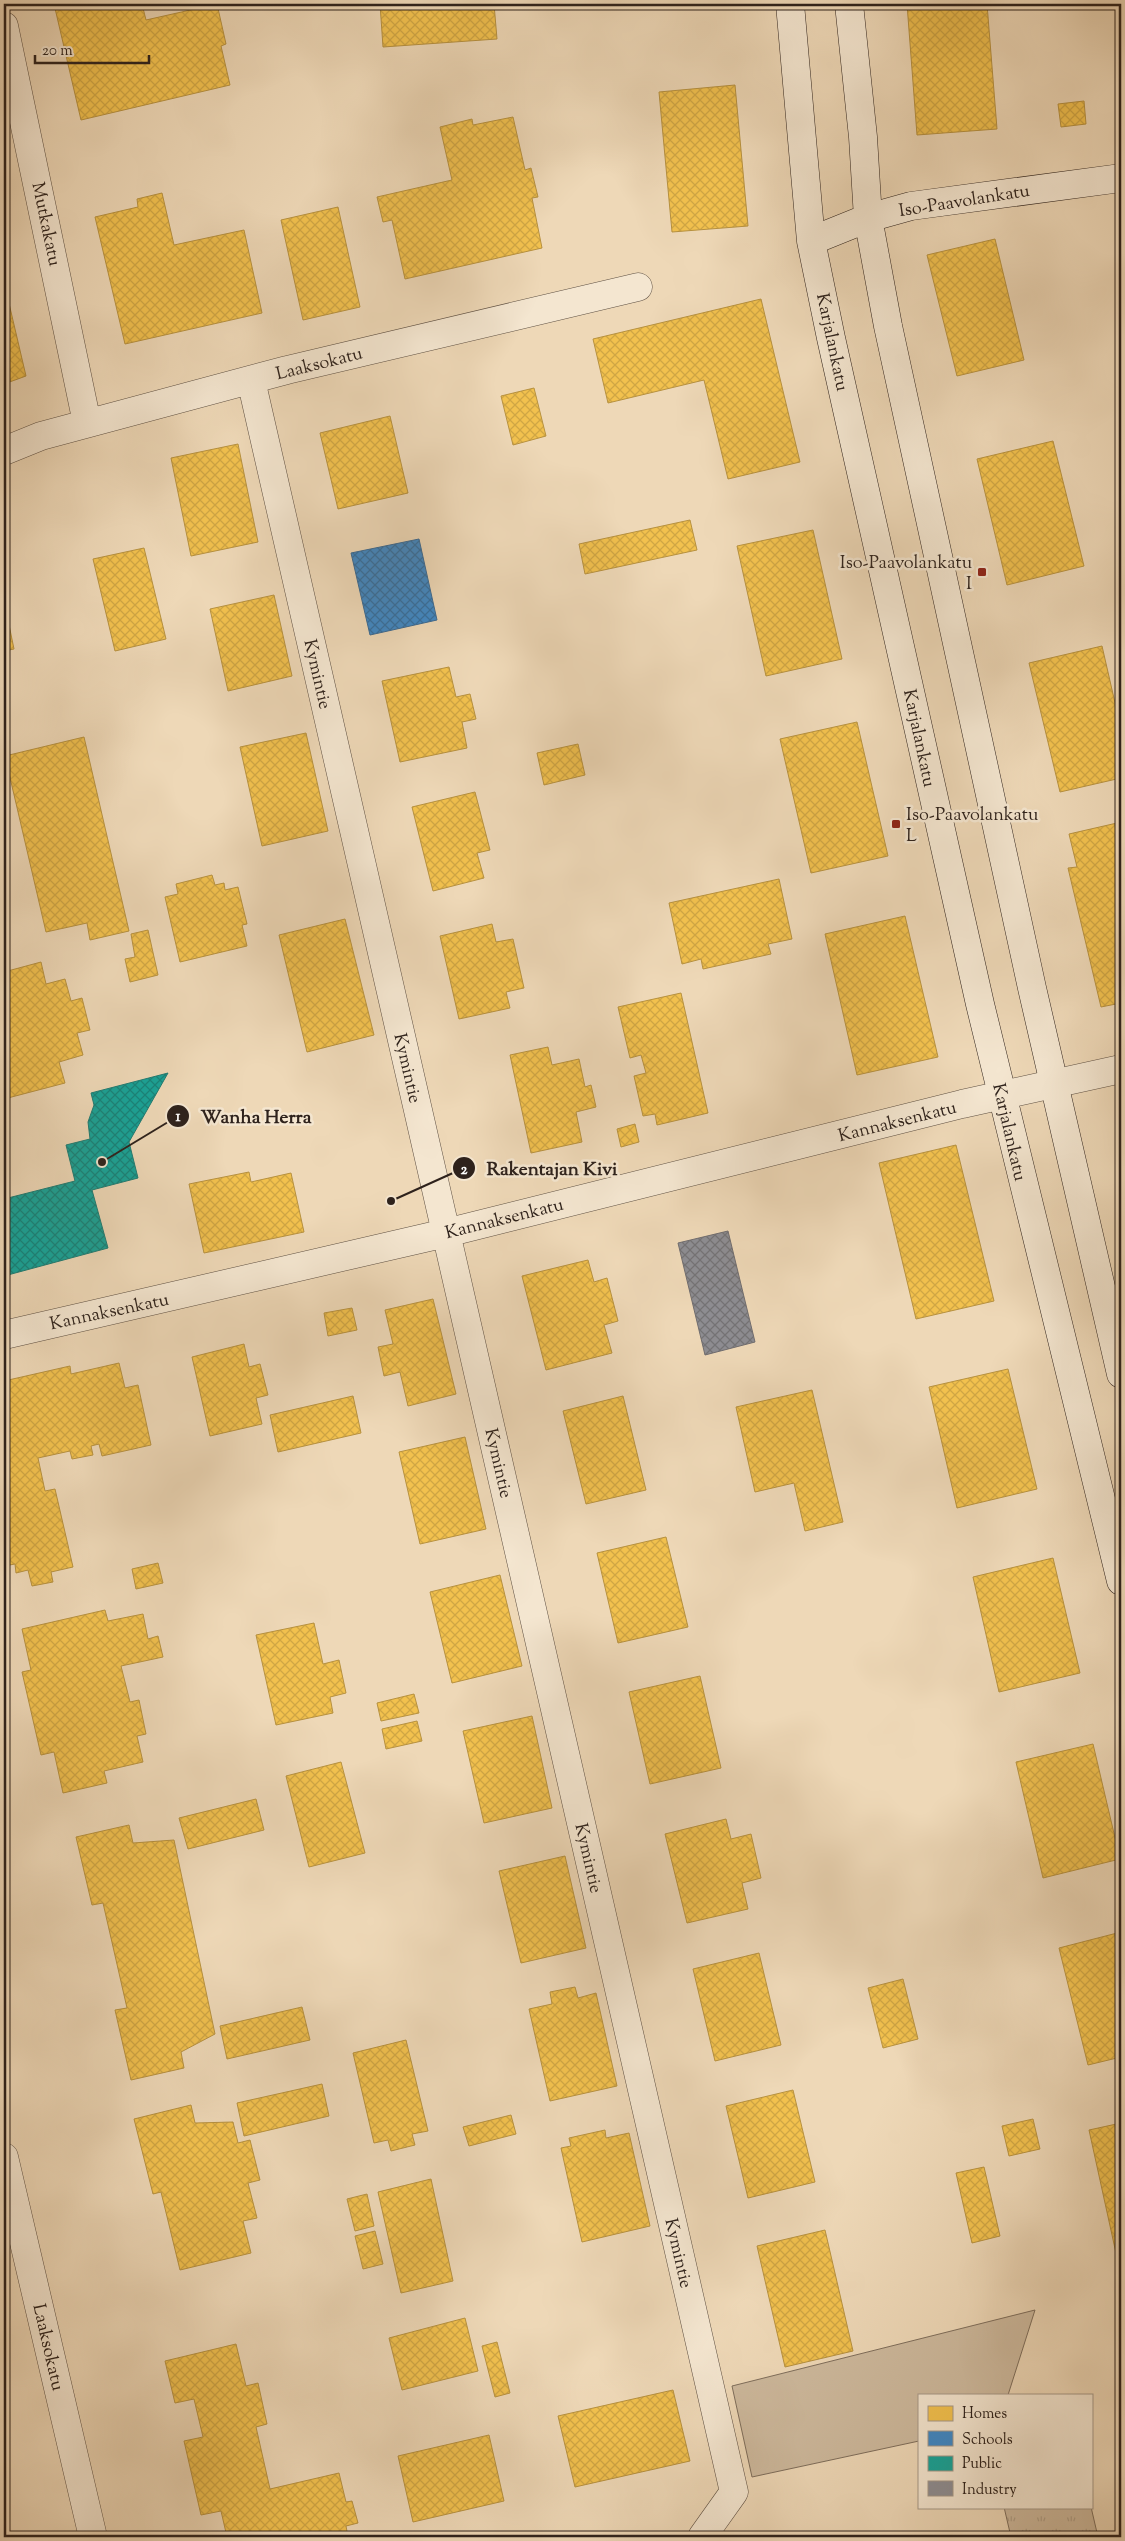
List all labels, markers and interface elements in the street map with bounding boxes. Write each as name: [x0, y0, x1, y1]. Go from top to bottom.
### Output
scale bar: [35, 32, 149, 64]
text: 20 m: [42, 41, 73, 62]
street label: Iso-Paavolankatu: [897, 179, 1032, 225]
street label: Mutkakatu: [23, 180, 67, 269]
street label: Karjalankatu: [808, 291, 854, 394]
street label: Laaksokatu: [273, 342, 366, 388]
place label: Iso-Paavolankatu I: [840, 551, 972, 598]
marker: Iso-Paavolankatu I: [976, 566, 988, 578]
street label: Kymintie: [295, 637, 337, 712]
street label: Karjalankatu: [895, 687, 941, 790]
place label: Iso-Paavolankatu L: [906, 803, 1038, 850]
marker: Iso-Paavolankatu L: [890, 818, 902, 830]
street label: Kymintie: [385, 1031, 427, 1106]
street label: Karjalankatu: [984, 1081, 1032, 1184]
street label: Kannaksenkatu: [836, 1096, 959, 1150]
callout: Wanha Herra: [166, 1099, 321, 1133]
text: Wanha Herra: [201, 1105, 312, 1132]
text: 1: [175, 1107, 181, 1128]
callout: Rakentajan Kivi: [452, 1151, 628, 1185]
text: Rakentajan Kivi: [486, 1157, 618, 1184]
text: 2: [460, 1160, 468, 1181]
street label: Kannaksenkatu: [443, 1193, 566, 1247]
street label: Kannaksenkatu: [47, 1288, 171, 1338]
street label: Kymintie: [476, 1426, 518, 1501]
street label: Kymintie: [566, 1821, 608, 1896]
street label: Kymintie: [656, 2216, 698, 2291]
street label: Laaksokatu: [24, 2301, 70, 2394]
legend: [918, 2394, 1092, 2508]
text: Homes: [962, 2404, 1007, 2425]
text: Schools: [962, 2430, 1013, 2451]
text: Public: [962, 2454, 1002, 2475]
text: Industry: [962, 2480, 1017, 2501]

